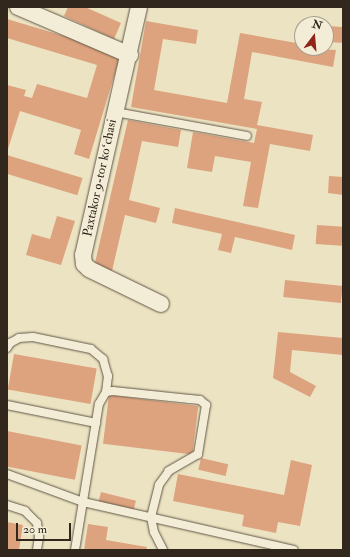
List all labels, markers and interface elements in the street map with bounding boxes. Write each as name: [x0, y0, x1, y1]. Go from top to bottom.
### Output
north arrow: [294, 16, 334, 56]
text: N: [311, 17, 324, 33]
street label: Paxtakor 9-tor koʻchasi: [80, 118, 120, 238]
scale bar: [18, 515, 73, 541]
text: 20 m: [23, 522, 47, 537]

